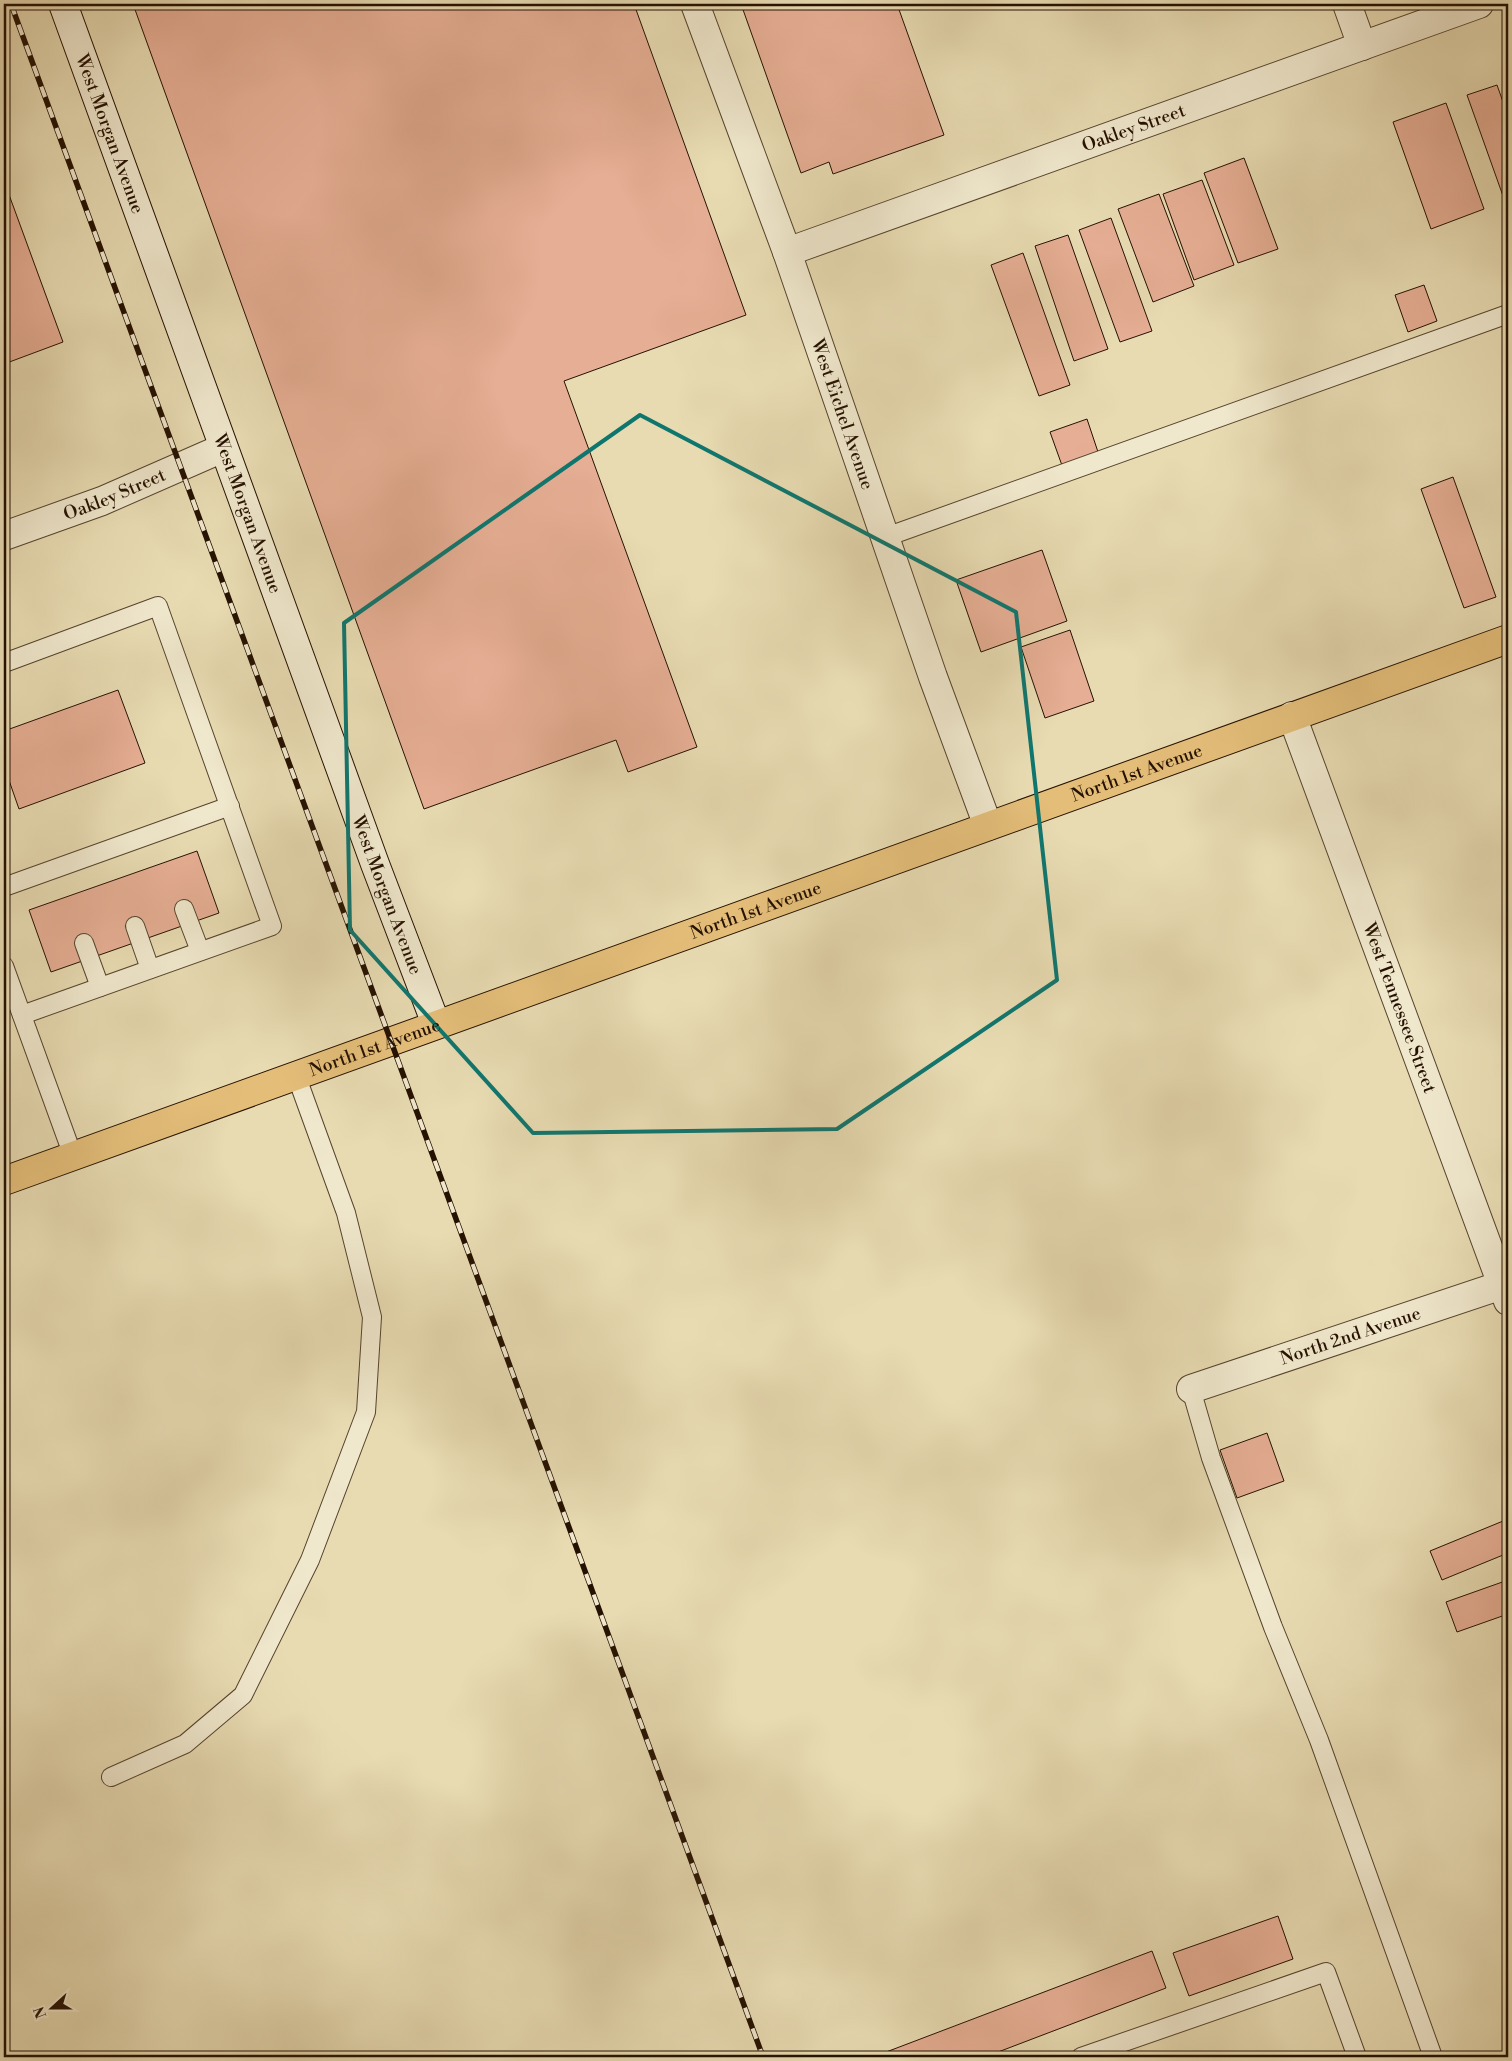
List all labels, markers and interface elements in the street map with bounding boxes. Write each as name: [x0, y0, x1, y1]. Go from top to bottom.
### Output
street label: West Morgan Avenue: [70, 50, 150, 217]
street label: Oakley Street: [1079, 99, 1189, 157]
street label: West Eichel Avenue: [806, 335, 879, 493]
street label: West Morgan Avenue: [208, 430, 287, 597]
street label: Oakley Street: [60, 463, 170, 525]
street label: North 1st Avenue: [1068, 739, 1205, 807]
street label: West Morgan Avenue: [346, 811, 428, 978]
street label: North 1st Avenue: [687, 876, 824, 944]
street label: West Tennessee Street: [1357, 919, 1442, 1097]
street label: North 1st Avenue: [306, 1013, 443, 1082]
street label: North 2nd Avenue: [1277, 1302, 1424, 1370]
north arrow: [28, 1984, 78, 2034]
text: N: [30, 2004, 51, 2021]

